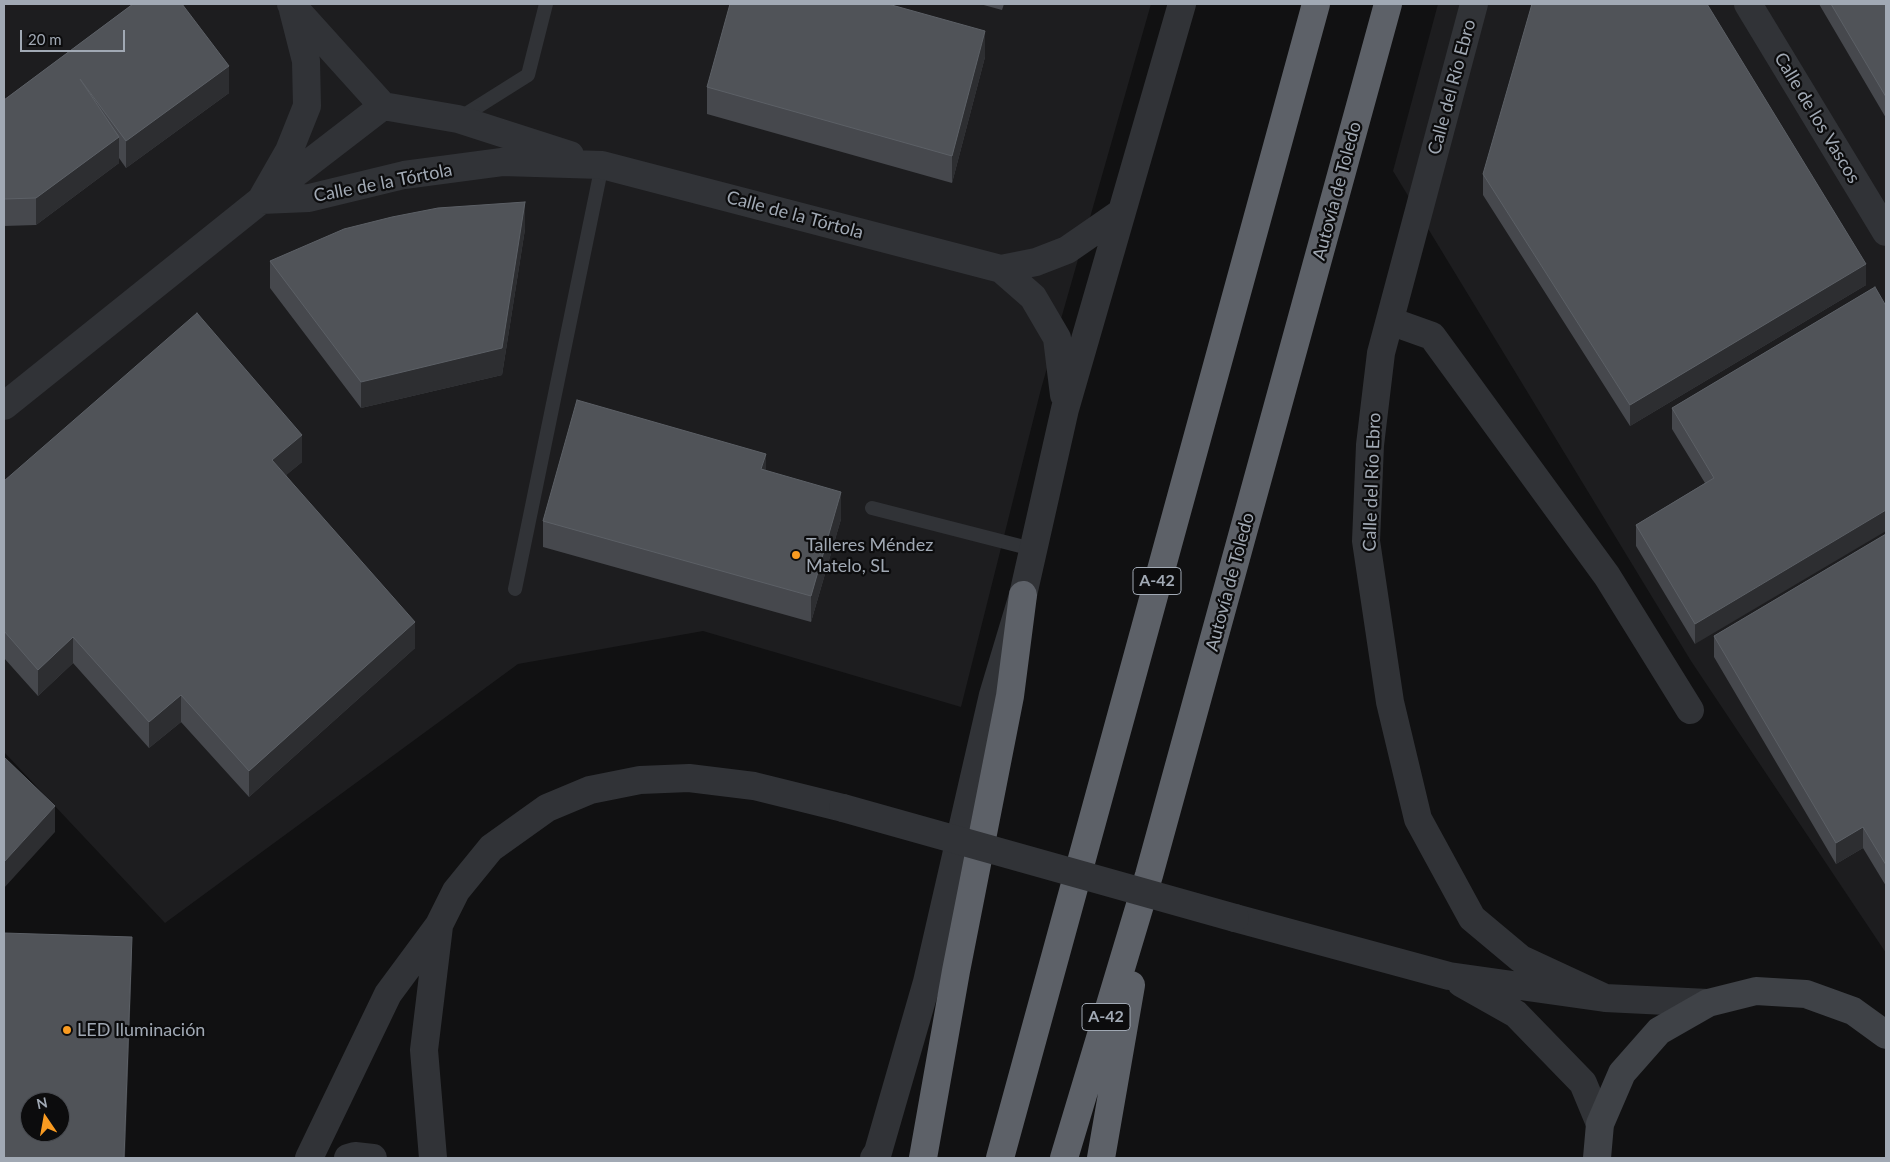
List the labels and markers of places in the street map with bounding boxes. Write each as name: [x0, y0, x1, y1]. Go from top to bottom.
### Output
place label: Talleres Méndez Matelo, SL: [806, 534, 933, 576]
marker: Talleres Méndez Matelo, SL: [790, 549, 802, 561]
place label: LED Iluminación: [77, 1019, 205, 1041]
marker: LED Iluminación: [61, 1024, 73, 1036]

